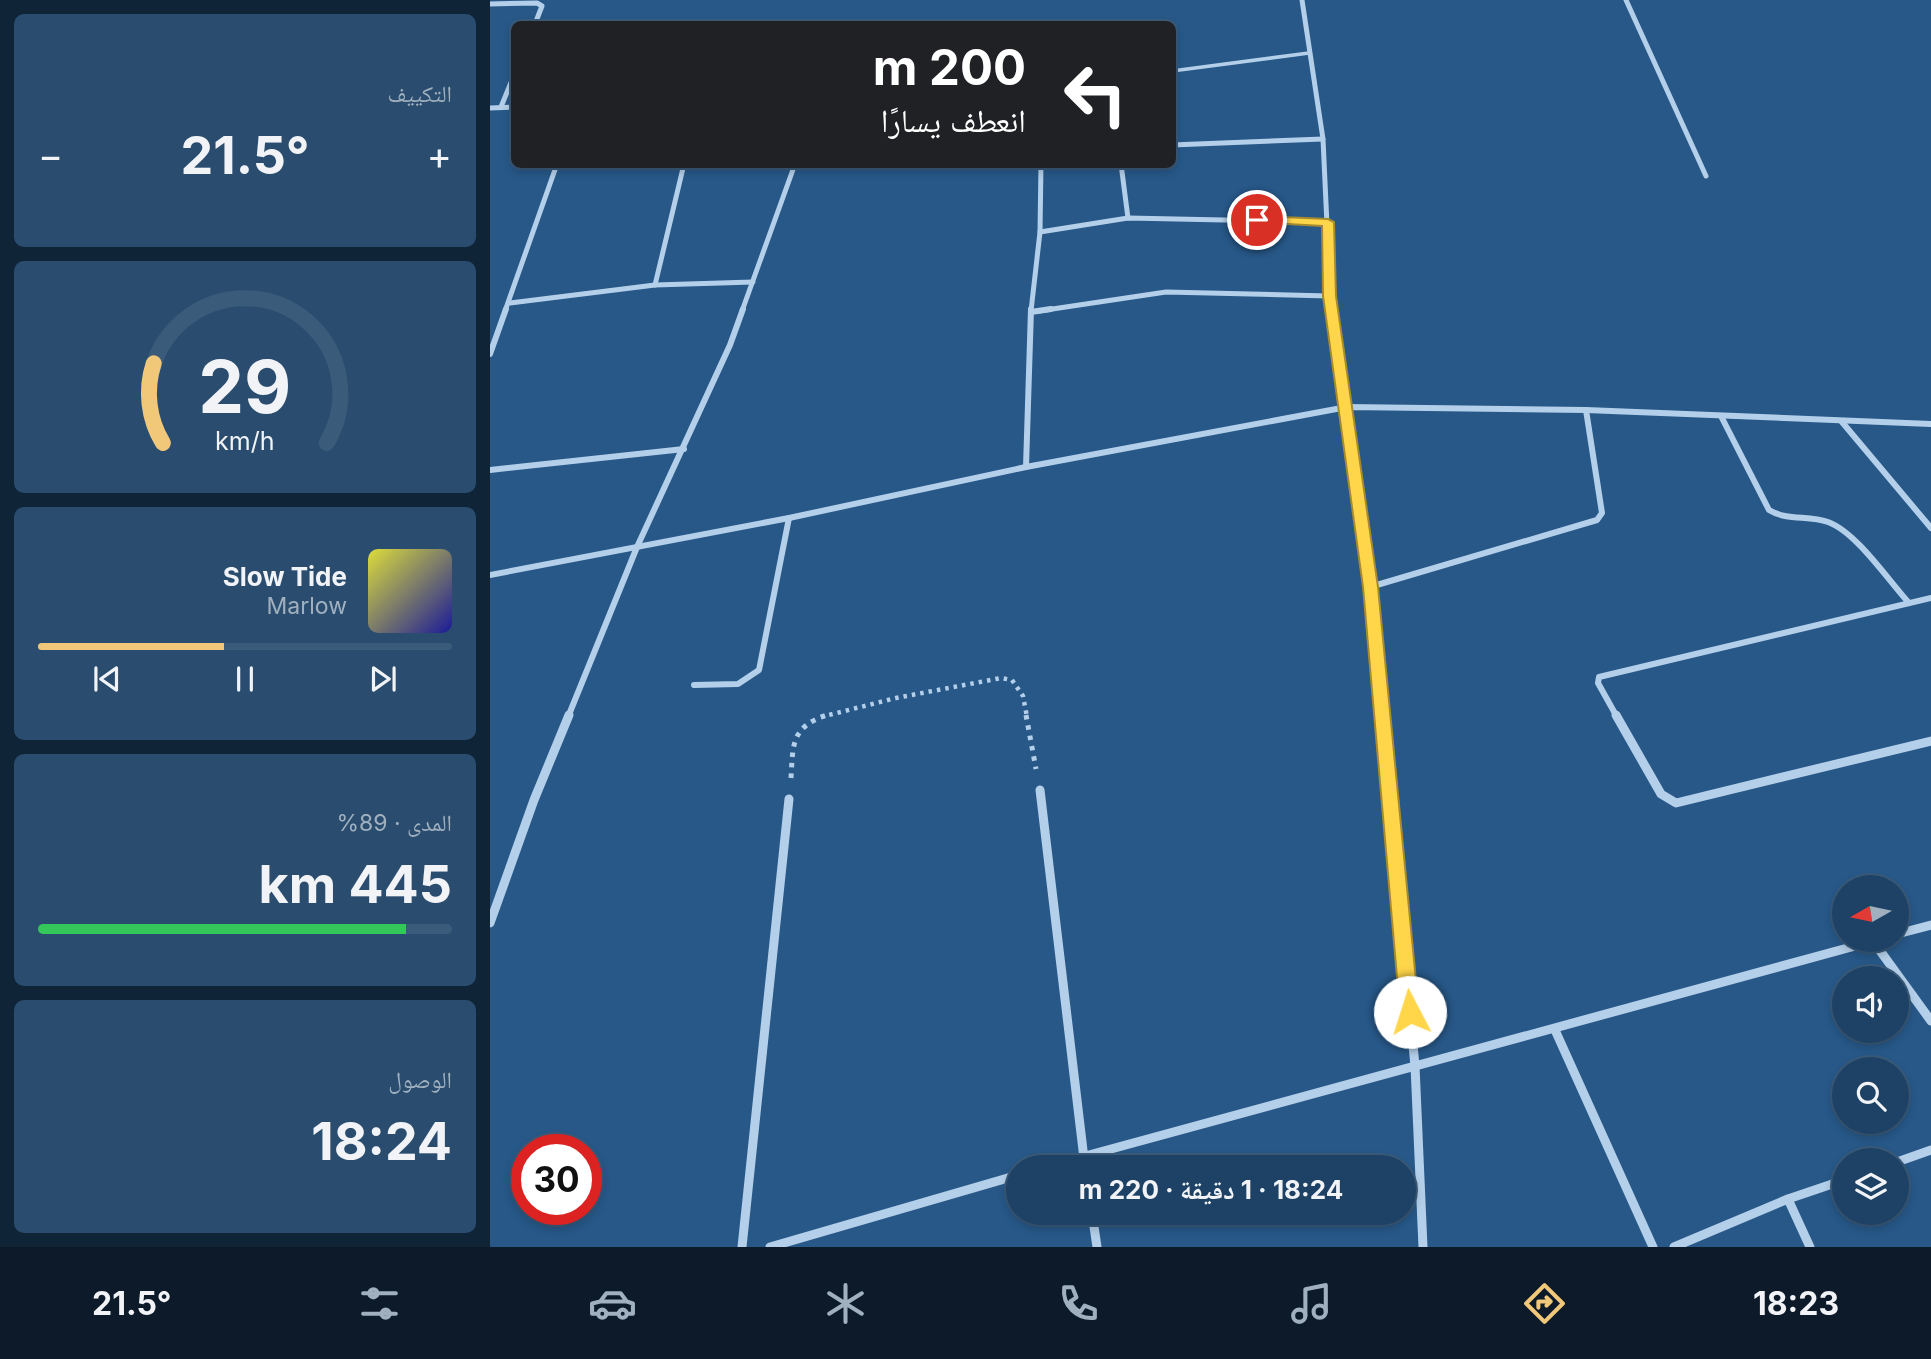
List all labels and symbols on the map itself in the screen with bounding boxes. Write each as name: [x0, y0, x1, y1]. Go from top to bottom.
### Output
pin: [1227, 190, 1287, 250]
north arrow: [1832, 875, 1909, 952]
position arrow: [1373, 975, 1447, 1049]
speed limit sign: 30: [511, 1134, 602, 1225]

